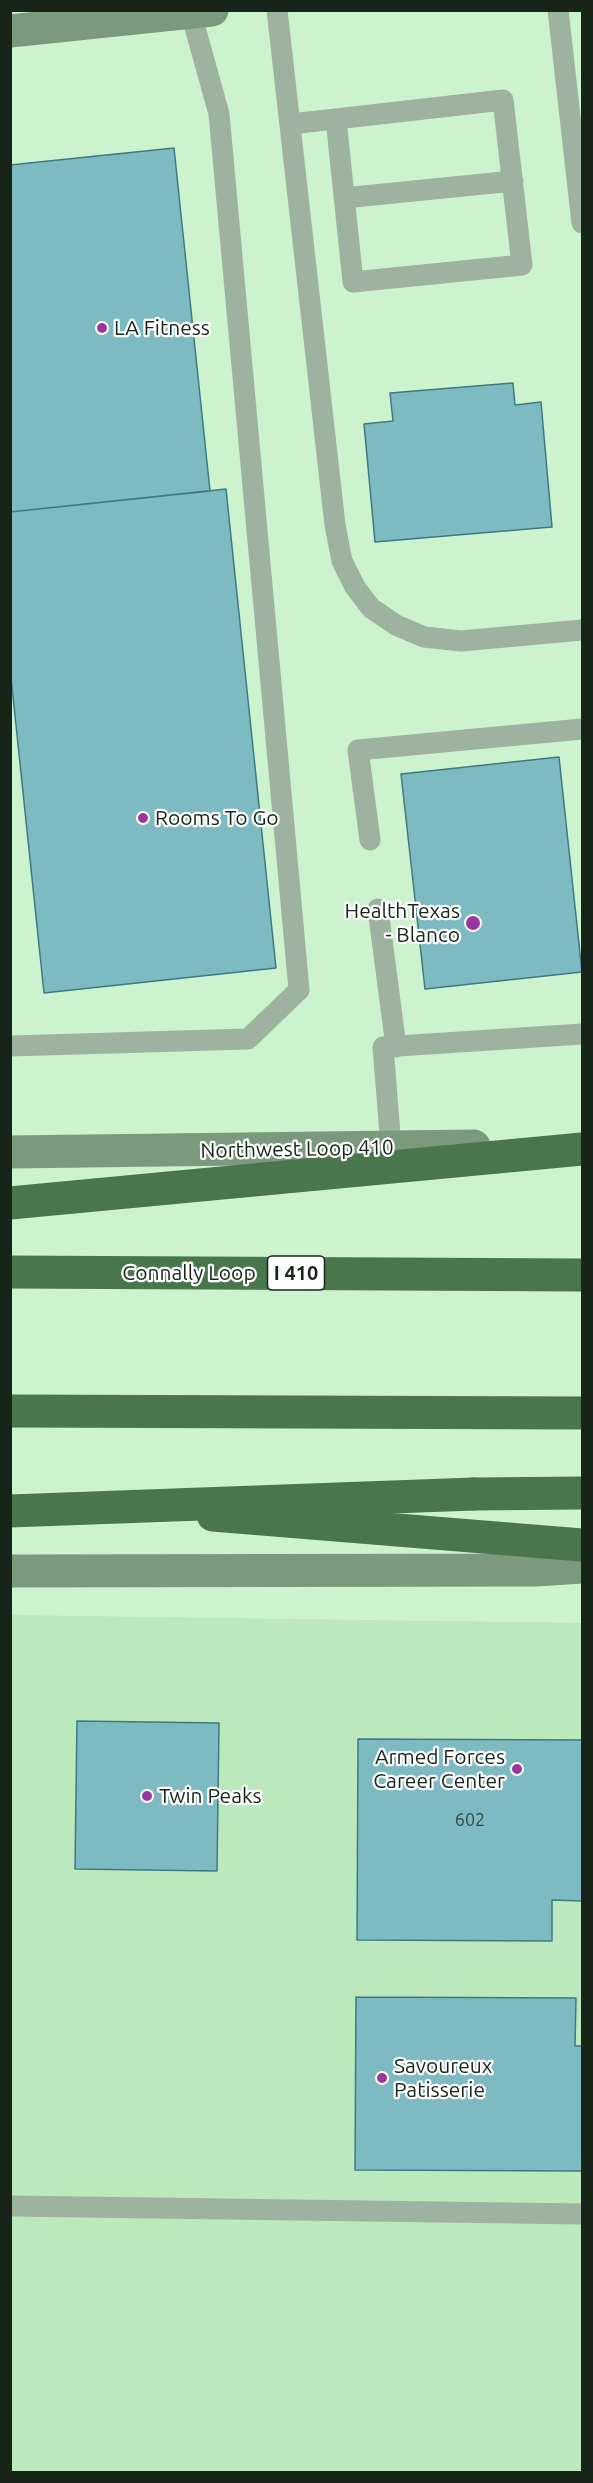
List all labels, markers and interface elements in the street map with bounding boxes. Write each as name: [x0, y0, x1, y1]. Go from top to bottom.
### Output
place label: LA Fitness: [114, 315, 210, 341]
marker: LA Fitness: [95, 321, 109, 335]
place label: Rooms To Go: [155, 805, 279, 831]
marker: Rooms To Go: [136, 811, 150, 825]
place label: HealthTexas - Blanco: [345, 898, 460, 948]
marker: HealthTexas - Blanco: [464, 914, 482, 932]
street label: Northwest Loop 410: [200, 1135, 394, 1163]
road number: I 410: [268, 1256, 324, 1290]
street label: Connally Loop: [122, 1260, 256, 1286]
place label: Armed Forces Career Center: [373, 1744, 505, 1794]
marker: Armed Forces Career Center: [510, 1762, 524, 1776]
place label: Twin Peaks: [159, 1783, 262, 1809]
marker: Twin Peaks: [140, 1789, 154, 1803]
house number: 602: [455, 1809, 485, 1831]
place label: Savoureux Patisserie: [394, 2053, 492, 2103]
marker: Savoureux Patisserie: [375, 2071, 389, 2085]

